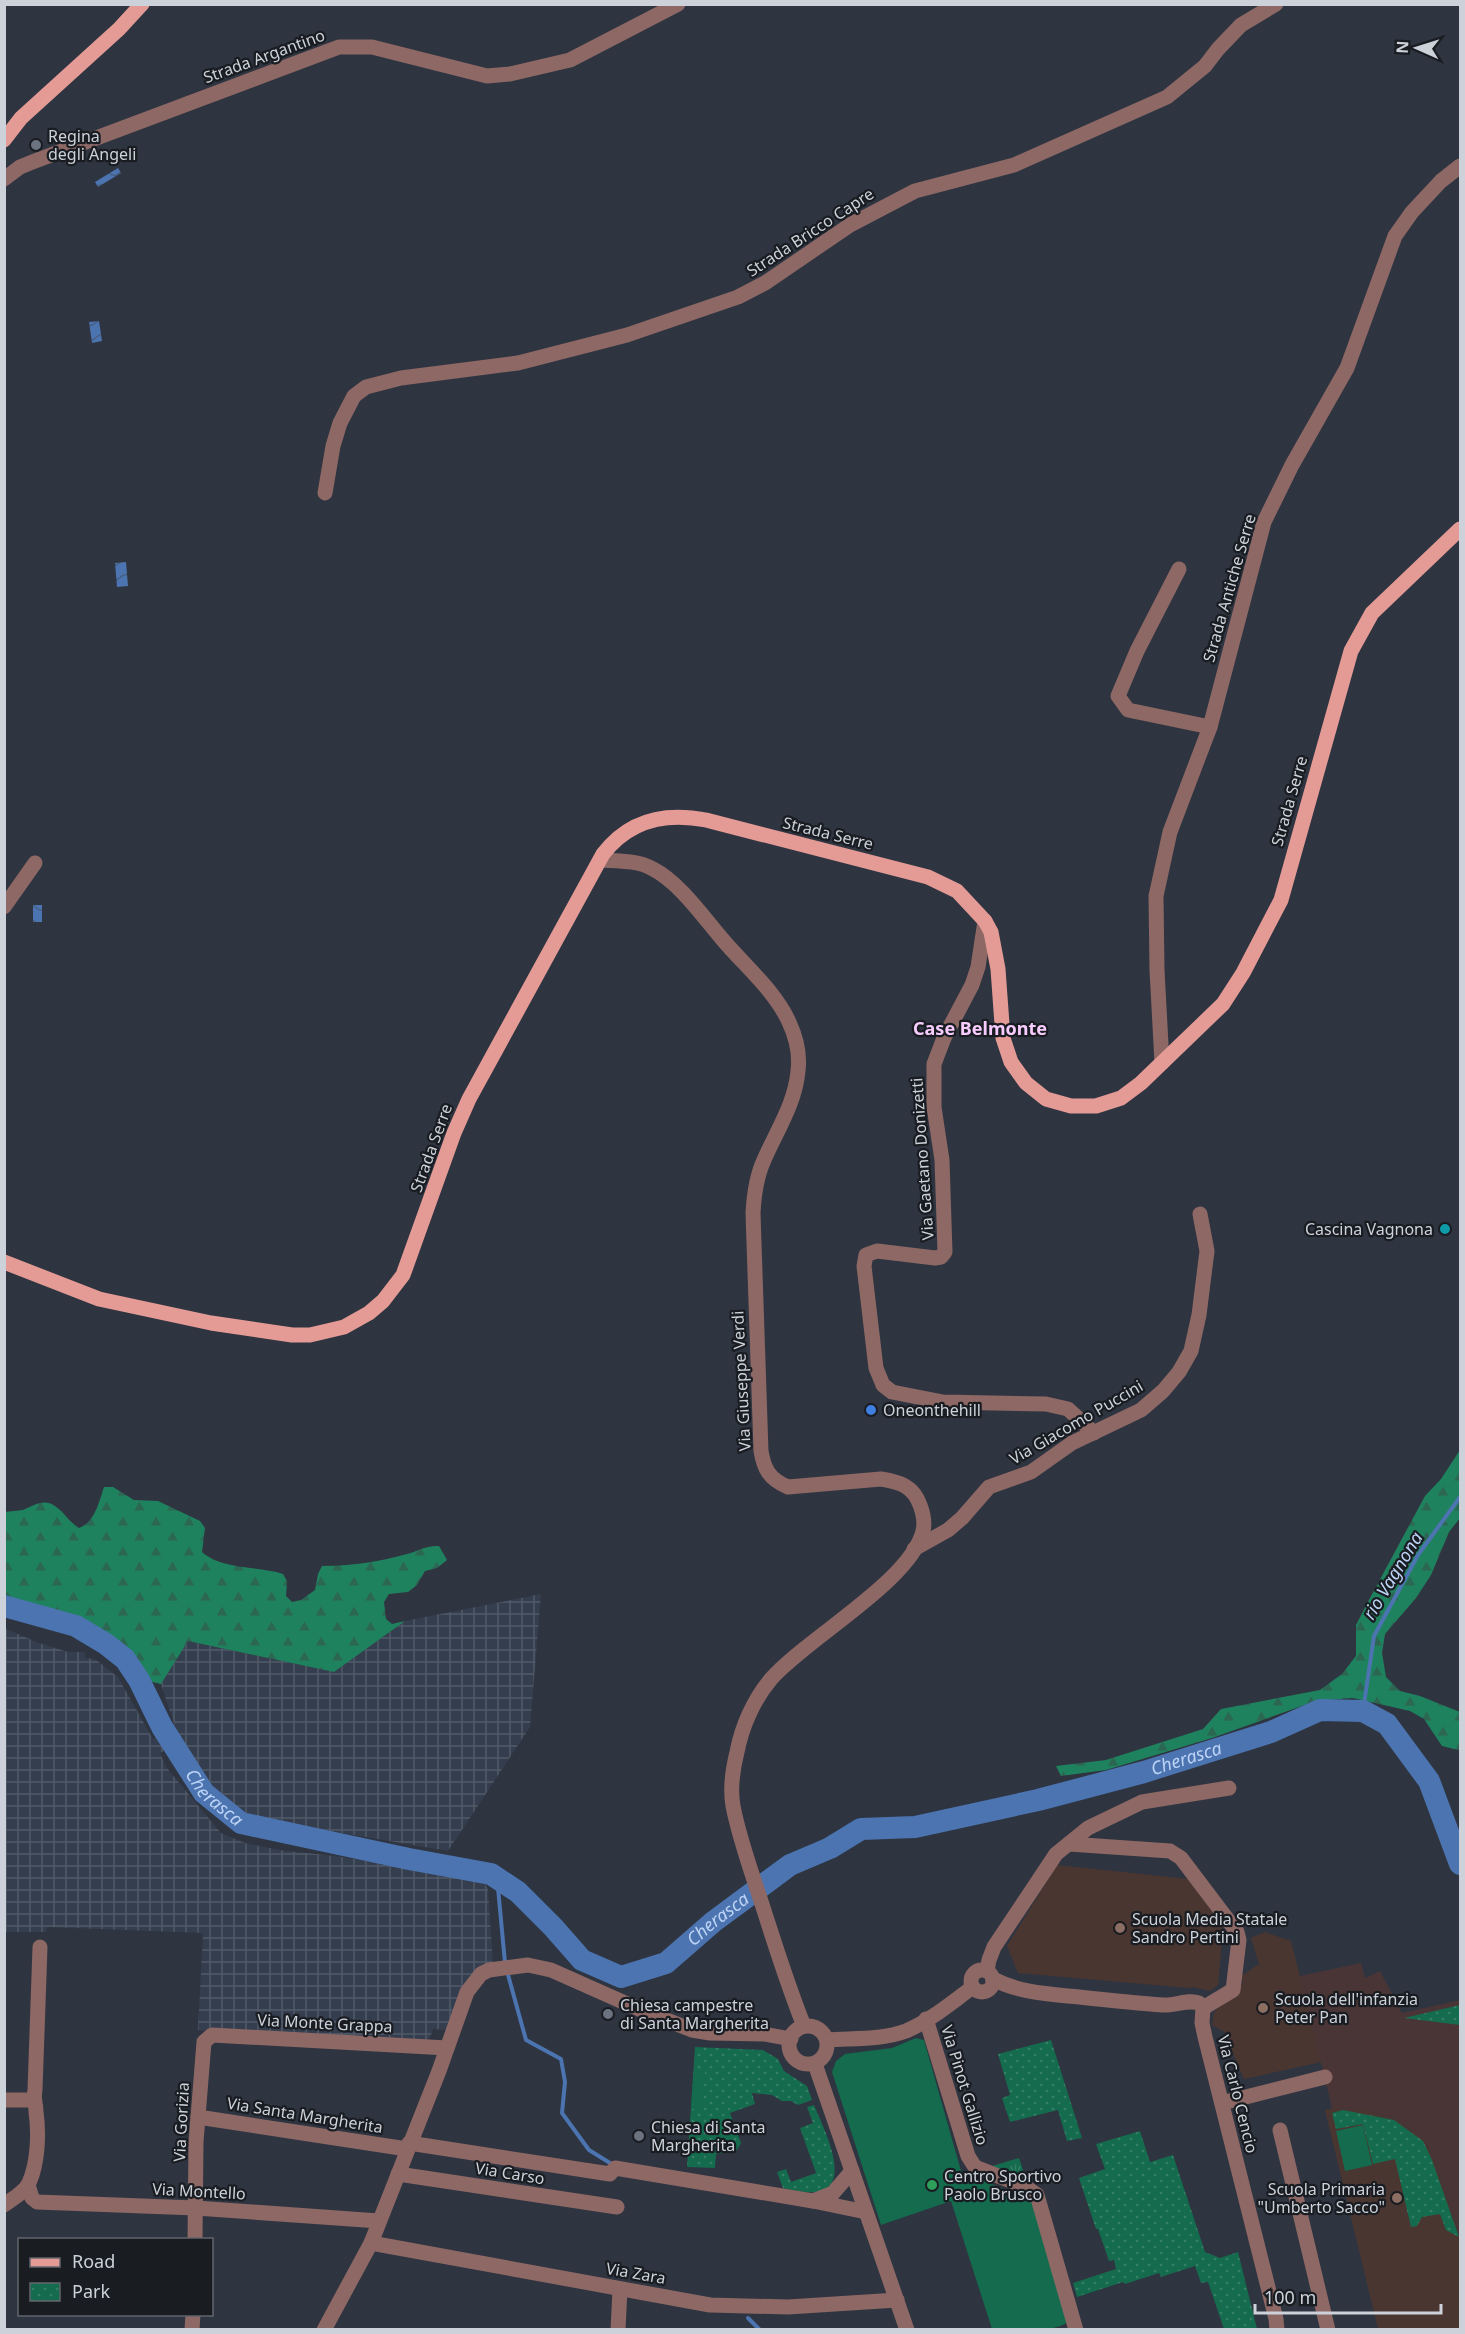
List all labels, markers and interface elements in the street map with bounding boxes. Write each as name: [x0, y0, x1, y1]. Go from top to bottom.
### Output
north arrow: [1387, 18, 1447, 78]
street label: Strada Argantino: [200, 24, 328, 88]
text: N: [1391, 40, 1413, 54]
place label: Regina degli Angeli: [48, 125, 136, 165]
marker: Regina degli Angeli: [29, 138, 43, 152]
street label: Strada Bricco Capre: [742, 183, 878, 281]
street label: Strada Antiche Serre: [1197, 511, 1261, 665]
street label: Strada Serre: [1266, 753, 1312, 849]
street label: Strada Serre: [780, 811, 876, 855]
district label: Case Belmonte: [913, 1016, 1047, 1040]
street label: Via Gaetano Donizetti: [905, 1077, 939, 1241]
street label: Strada Serre: [405, 1101, 457, 1195]
place label: Cascina Vagnona: [1305, 1218, 1433, 1240]
marker: Cascina Vagnona: [1438, 1222, 1452, 1236]
street label: Via Giuseppe Verdi: [726, 1310, 756, 1452]
street label: Via Giacomo Puccini: [1005, 1375, 1147, 1469]
place label: Oneonthehill: [883, 1399, 981, 1421]
marker: Oneonthehill: [864, 1403, 878, 1417]
water label: rio Vagnona: [1357, 1527, 1428, 1624]
water label: Cherasca: [1147, 1735, 1225, 1780]
water label: Cherasca: [181, 1764, 249, 1831]
water label: Cherasca: [681, 1886, 753, 1951]
place label: Scuola Media Statale Sandro Pertini: [1132, 1908, 1287, 1948]
marker: Scuola Media Statale Sandro Pertini: [1113, 1921, 1127, 1935]
place label: Scuola dell'infanzia Peter Pan: [1275, 1988, 1418, 2028]
place label: Chiesa campestre di Santa Margherita: [620, 1994, 769, 2034]
marker: Scuola dell'infanzia Peter Pan: [1256, 2001, 1270, 2015]
marker: Chiesa campestre di Santa Margherita: [601, 2007, 615, 2021]
street label: Via Monte Grappa: [257, 2008, 393, 2038]
street label: Via Pinot Gallizio: [936, 2022, 994, 2148]
street label: Via Carlo Cencio: [1213, 2033, 1263, 2155]
street label: Via Gorizia: [168, 2082, 194, 2162]
street label: Via Santa Margherita: [225, 2092, 385, 2138]
place label: Chiesa di Santa Margherita: [651, 2116, 765, 2156]
marker: Chiesa di Santa Margherita: [632, 2129, 646, 2143]
street label: Via Carso: [474, 2157, 546, 2189]
place label: Centro Sportivo Paolo Brusco: [944, 2165, 1062, 2205]
street label: Via Montello: [152, 2178, 246, 2204]
marker: Centro Sportivo Paolo Brusco: [925, 2178, 939, 2192]
place label: Scuola Primaria "Umberto Sacco": [1258, 2178, 1385, 2218]
marker: Scuola Primaria "Umberto Sacco": [1390, 2191, 1404, 2205]
legend: [18, 2238, 213, 2316]
text: Road: [72, 2249, 115, 2273]
street label: Via Zara: [604, 2257, 668, 2289]
scale bar: [1255, 2277, 1441, 2315]
text: Park: [72, 2279, 110, 2303]
text: 100 m: [1264, 2285, 1316, 2309]

